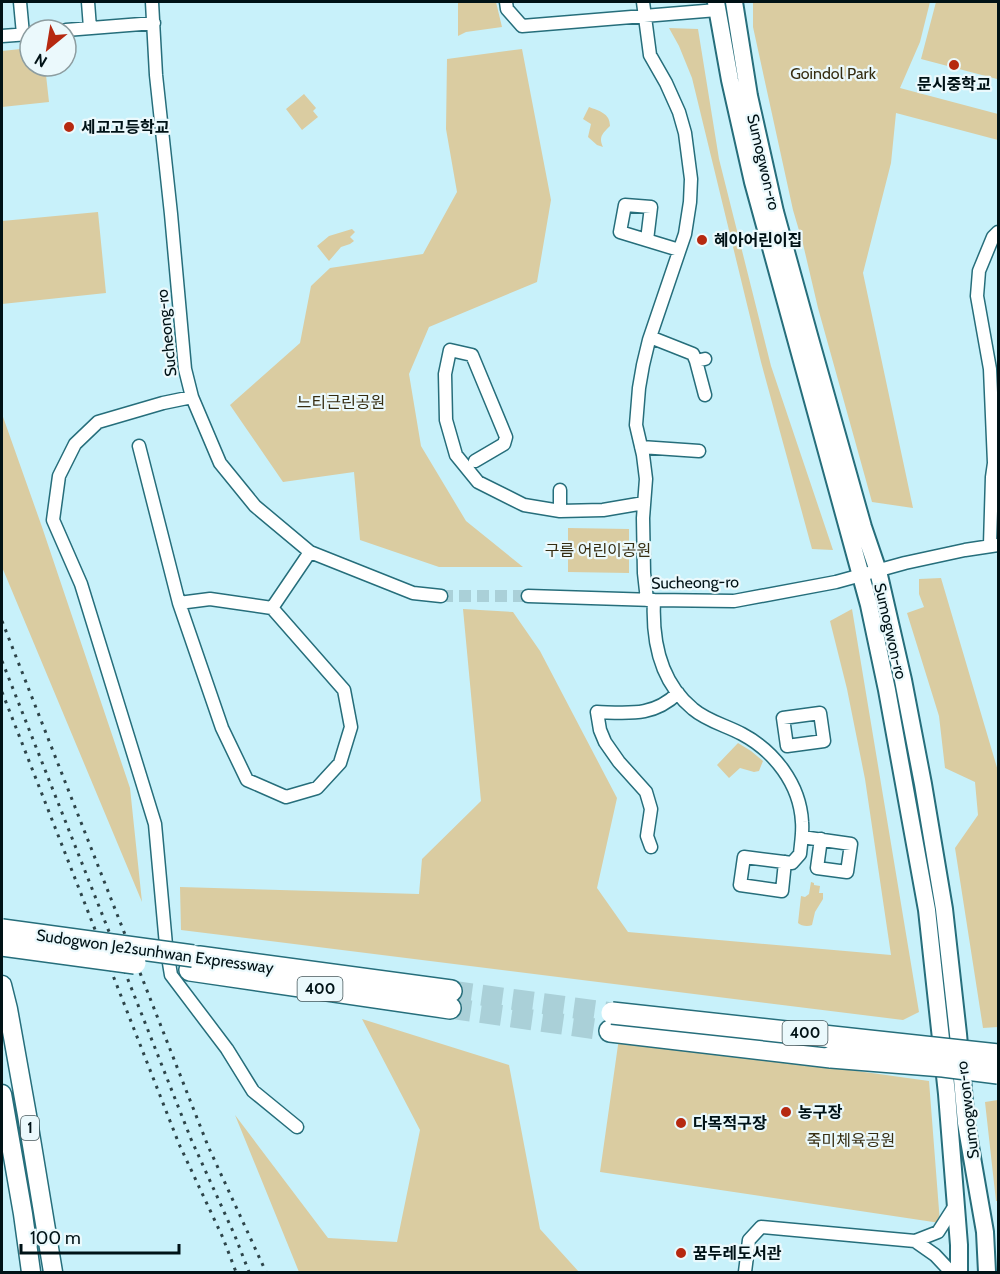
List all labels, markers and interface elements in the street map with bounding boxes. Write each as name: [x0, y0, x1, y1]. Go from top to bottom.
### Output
north arrow: [18, 18, 78, 78]
text: N: [31, 50, 50, 72]
marker: 문시중학교: [947, 58, 961, 72]
park label: Goindol Park: [790, 64, 877, 83]
place label: 문시중학교: [917, 75, 991, 94]
street label: Sumogwon-ro: [743, 112, 784, 212]
place label: 세교고등학교: [81, 118, 170, 137]
marker: 세교고등학교: [62, 120, 76, 134]
place label: 혜아어린이집: [714, 231, 802, 250]
marker: 혜아어린이집: [695, 233, 709, 247]
street label: Sucheong-ro: [152, 288, 181, 378]
park label: 느티근린공원: [297, 393, 385, 412]
park label: 구름 어린이공원: [545, 541, 651, 560]
street label: Sucheong-ro: [651, 572, 739, 593]
street label: Sumogwon-ro: [870, 581, 911, 681]
street label: Sudogwon Je2sunhwan Expressway: [35, 925, 275, 978]
road number: 400: [298, 977, 342, 1001]
road number: 400: [782, 1021, 828, 1045]
street label: Sumogwon-ro: [952, 1060, 983, 1160]
place label: 농구장: [798, 1103, 842, 1122]
marker: 농구장: [779, 1105, 793, 1119]
place label: 다목적구장: [693, 1114, 767, 1133]
road number: 1: [21, 1116, 39, 1140]
marker: 다목적구장: [674, 1116, 688, 1130]
park label: 죽미체육공원: [807, 1131, 895, 1150]
scale bar: [21, 1217, 178, 1255]
text: 100 m: [30, 1227, 81, 1249]
place label: 꿈두레도서관: [693, 1244, 782, 1263]
marker: 꿈두레도서관: [674, 1246, 688, 1260]

